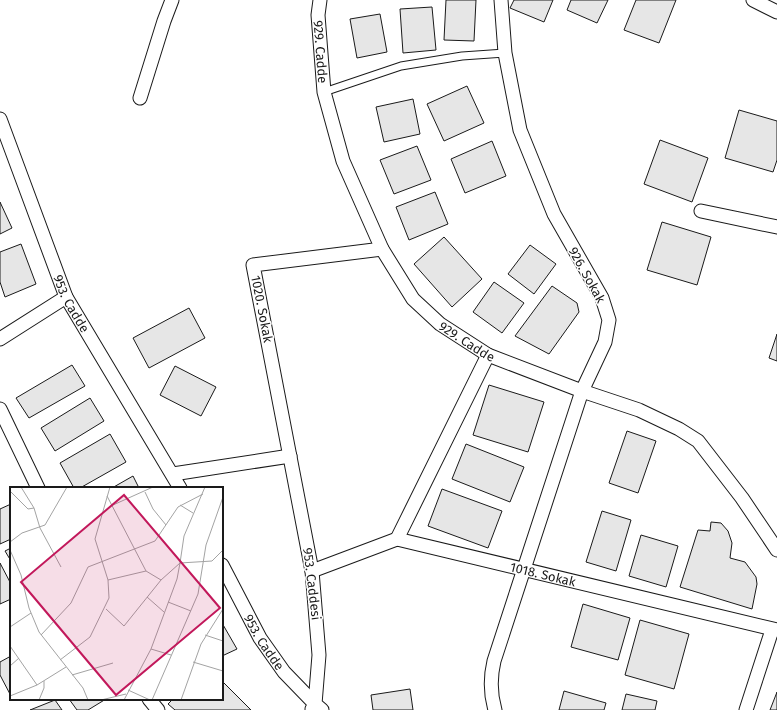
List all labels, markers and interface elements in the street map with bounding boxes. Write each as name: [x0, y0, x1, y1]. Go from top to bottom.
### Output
street label: 929. Cadde: [311, 20, 331, 84]
street label: 926. Sokak: [566, 245, 609, 306]
street label: 953. Cadde: [51, 272, 93, 335]
street label: 1020. Sokak: [248, 274, 276, 344]
street label: 929. Cadde: [436, 318, 497, 364]
inset map: [10, 487, 223, 700]
street label: 953. Caddesi: [300, 547, 324, 621]
street label: 1018. Sokak: [509, 559, 578, 589]
street label: 953. Cadde: [241, 612, 288, 673]

